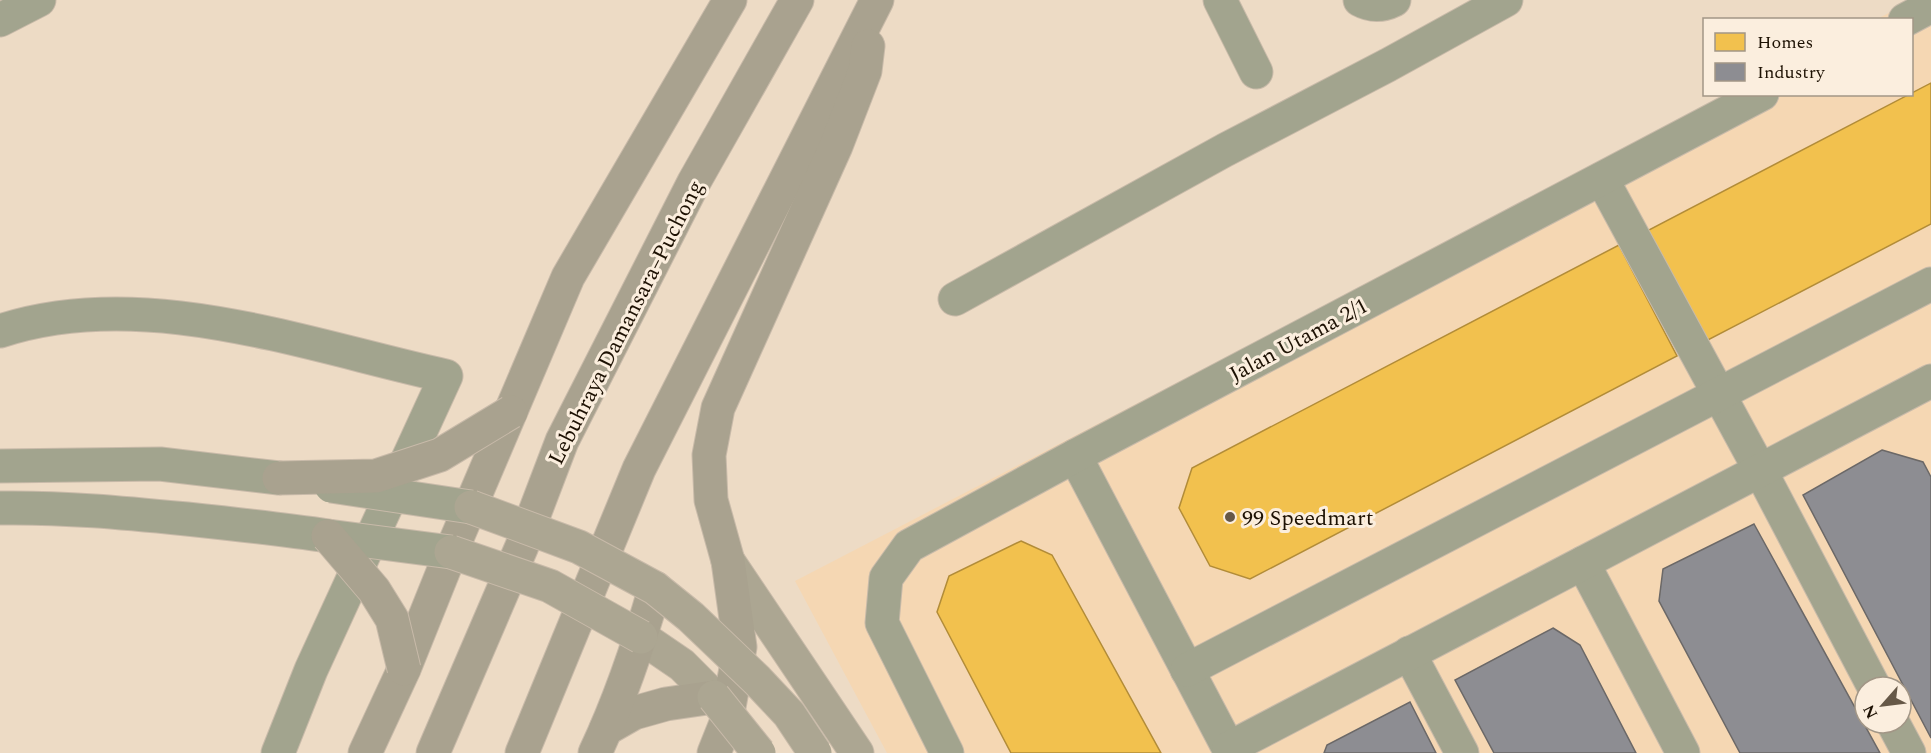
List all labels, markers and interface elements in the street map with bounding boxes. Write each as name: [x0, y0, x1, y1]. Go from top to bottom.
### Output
legend: [1703, 18, 1913, 96]
text: Homes: [1757, 29, 1813, 56]
text: Industry: [1757, 59, 1826, 86]
street label: Lebuhraya Damansara–Puchong: [540, 175, 713, 471]
street label: Jalan Utama 2/1: [1224, 290, 1374, 391]
place label: 99 Speedmart: [1242, 502, 1374, 535]
marker: 99 Speedmart: [1223, 510, 1237, 524]
north arrow: [1853, 675, 1913, 735]
text: N: [1857, 700, 1884, 723]

